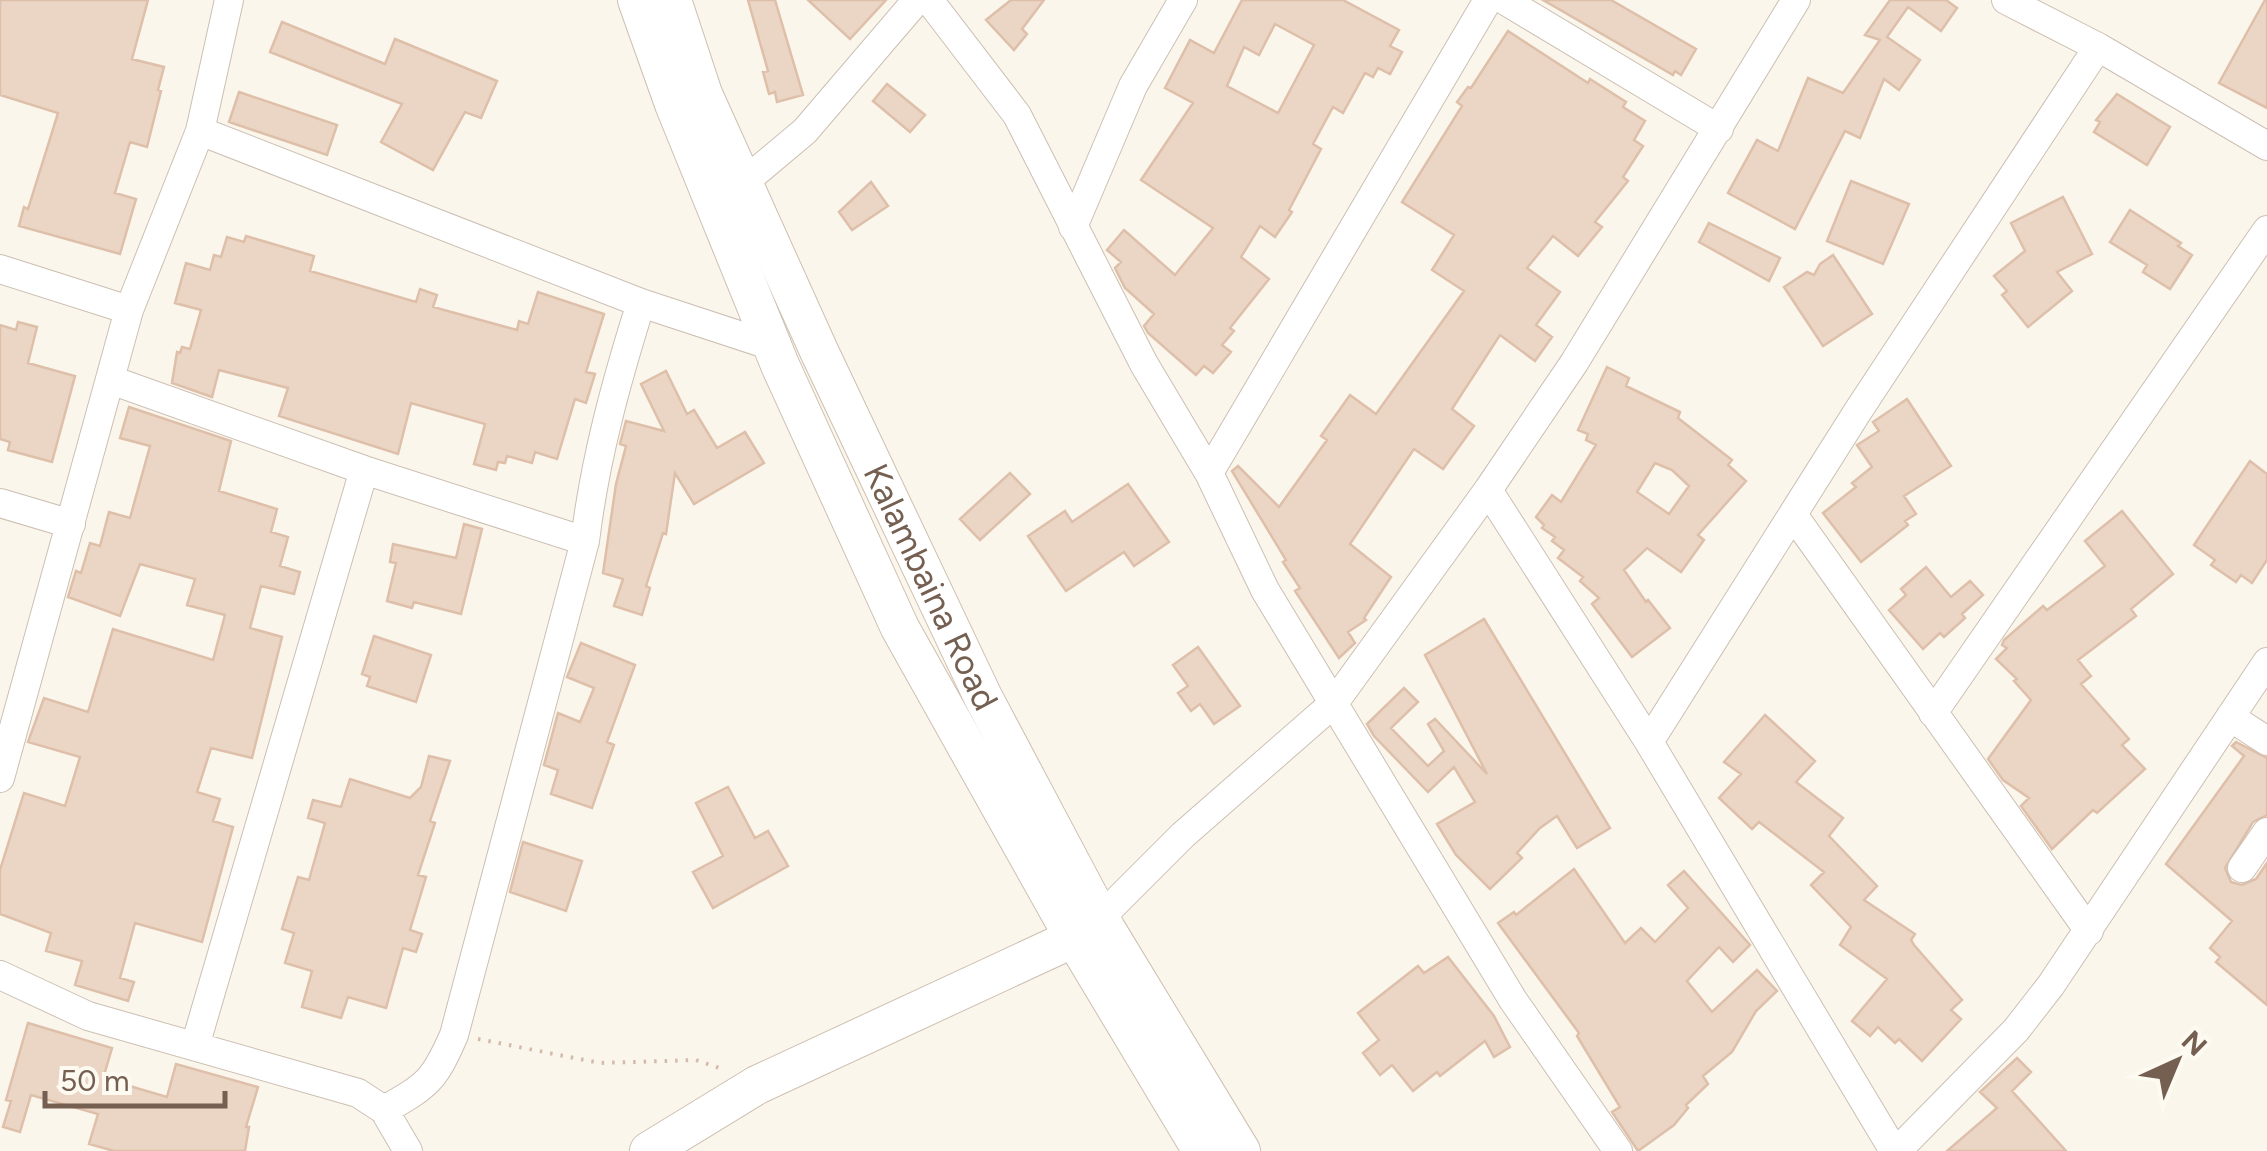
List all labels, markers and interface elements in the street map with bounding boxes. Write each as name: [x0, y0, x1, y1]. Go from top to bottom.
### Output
street label: Kalambaina Road: [855, 457, 1007, 717]
north arrow: [2127, 1011, 2227, 1111]
text: N: [2175, 1023, 2214, 1063]
scale bar: [45, 1046, 225, 1108]
text: 50 m: [60, 1062, 129, 1099]

